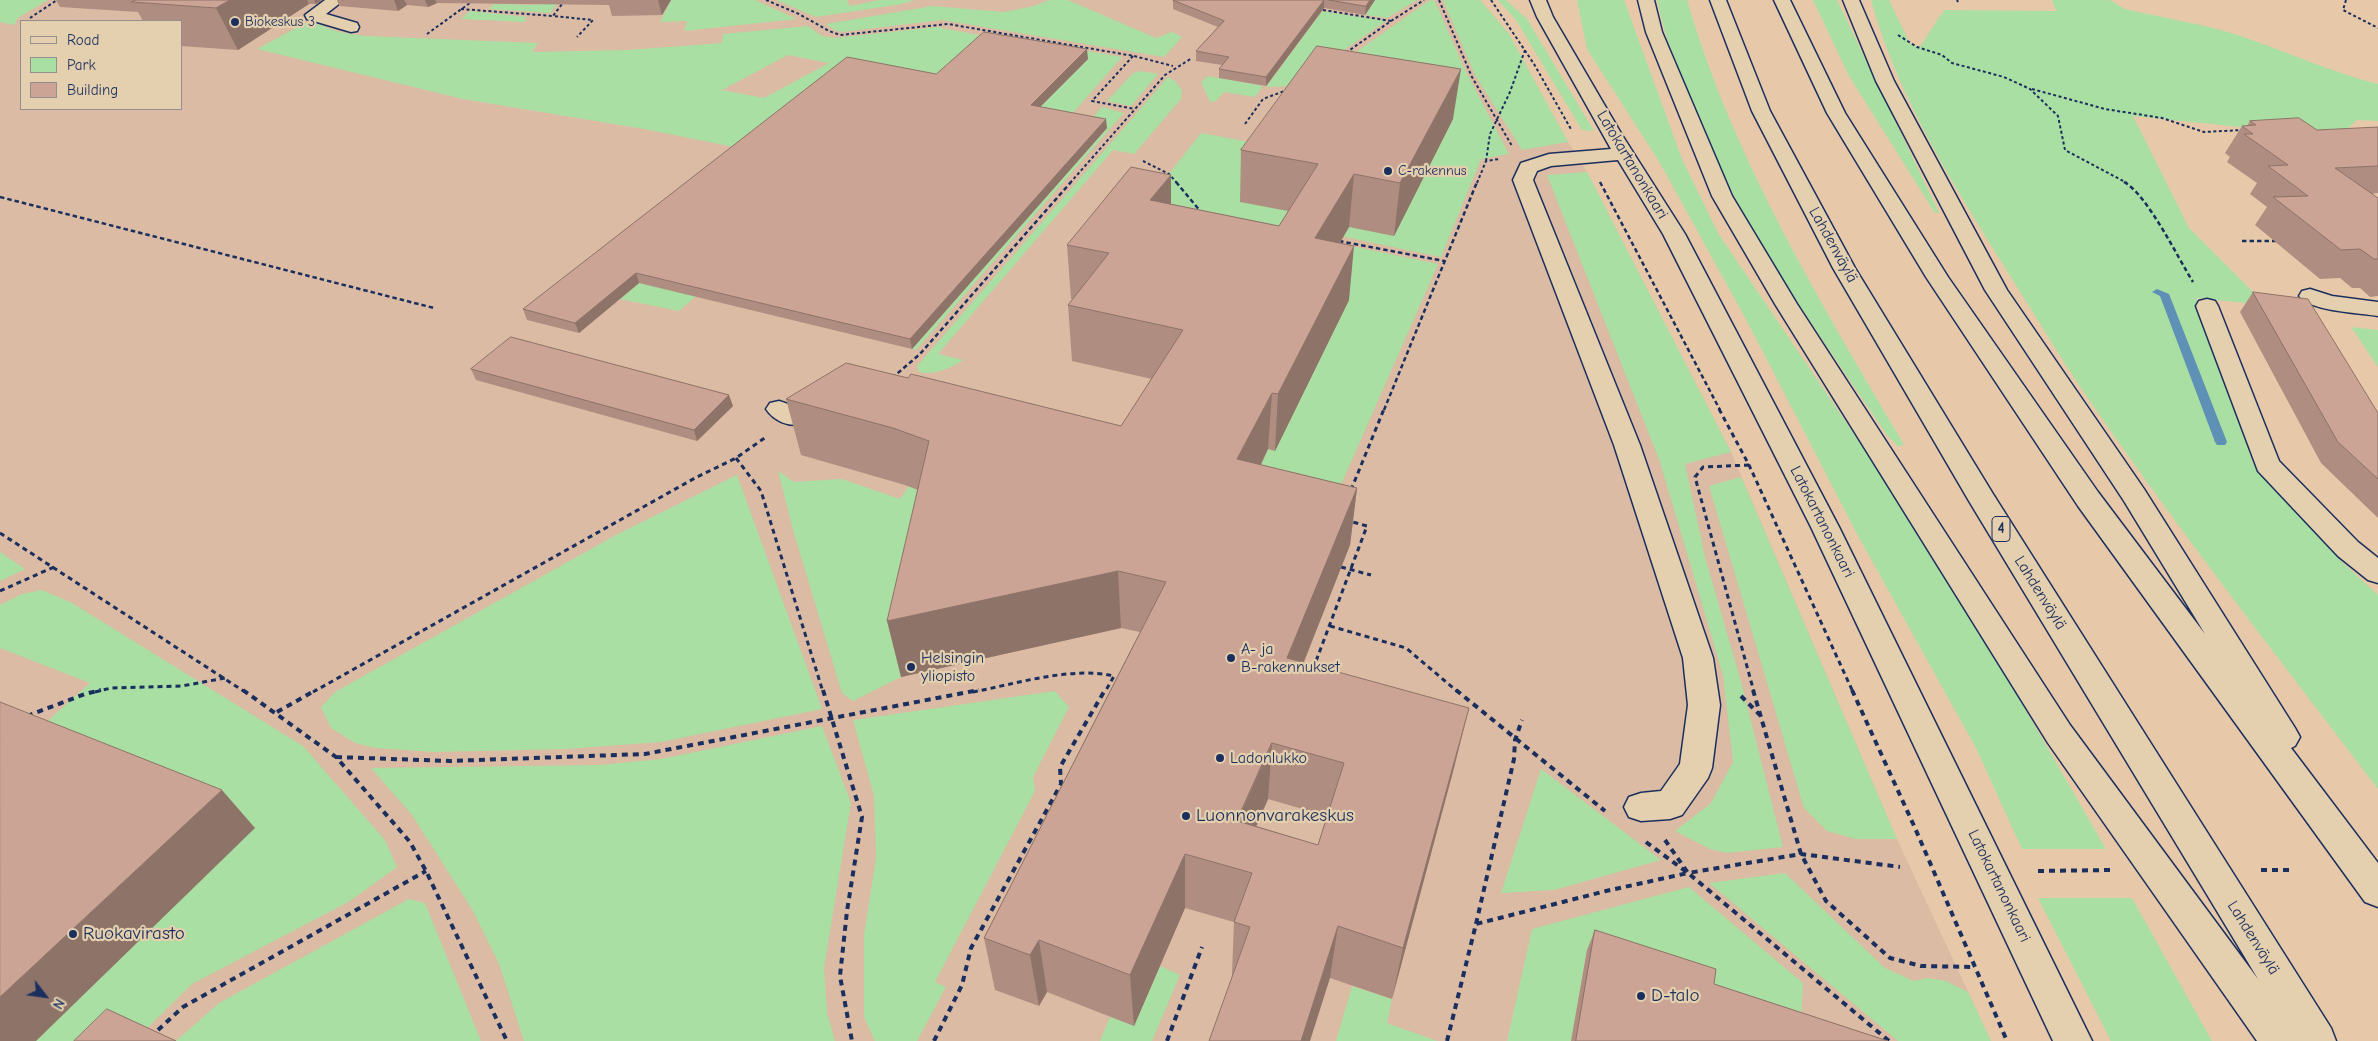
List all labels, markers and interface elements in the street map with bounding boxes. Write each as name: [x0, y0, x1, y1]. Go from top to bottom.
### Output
place label: Biokeskus 3: [245, 14, 315, 30]
marker: Biokeskus 3: [229, 16, 241, 28]
legend: [20, 20, 182, 110]
text: Road: [67, 31, 99, 49]
text: Park: [67, 56, 96, 74]
text: Building: [67, 81, 118, 99]
street label: Latokartanonkaari: [1592, 107, 1672, 223]
place label: C-rakennus: [1398, 163, 1467, 179]
marker: C-rakennus: [1382, 165, 1394, 177]
street label: Lahdenväylä: [1804, 204, 1862, 286]
street label: Latokartanonkaari: [1786, 463, 1858, 581]
road number: 4: [1992, 516, 2010, 542]
street label: Lahdenväylä: [2010, 553, 2070, 633]
place label: A- ja B-rakennukset: [1241, 639, 1340, 677]
place label: Helsingin yliopisto: [921, 648, 984, 686]
marker: A- ja B-rakennukset: [1225, 652, 1237, 664]
marker: Helsingin yliopisto: [905, 661, 917, 673]
place label: Ladonlukko: [1230, 748, 1307, 768]
marker: Ladonlukko: [1214, 752, 1226, 764]
place label: Luonnonvarakeskus: [1196, 805, 1354, 827]
marker: Luonnonvarakeskus: [1180, 810, 1192, 822]
street label: Latokartanonkaari: [1963, 827, 2035, 945]
street label: Lahdenväylä: [2223, 898, 2283, 978]
place label: Ruokavirasto: [83, 923, 185, 945]
marker: Ruokavirasto: [67, 928, 79, 940]
north arrow: [20, 971, 70, 1021]
place label: D-talo: [1651, 985, 1699, 1007]
marker: D-talo: [1635, 990, 1647, 1002]
text: N: [49, 996, 68, 1012]

